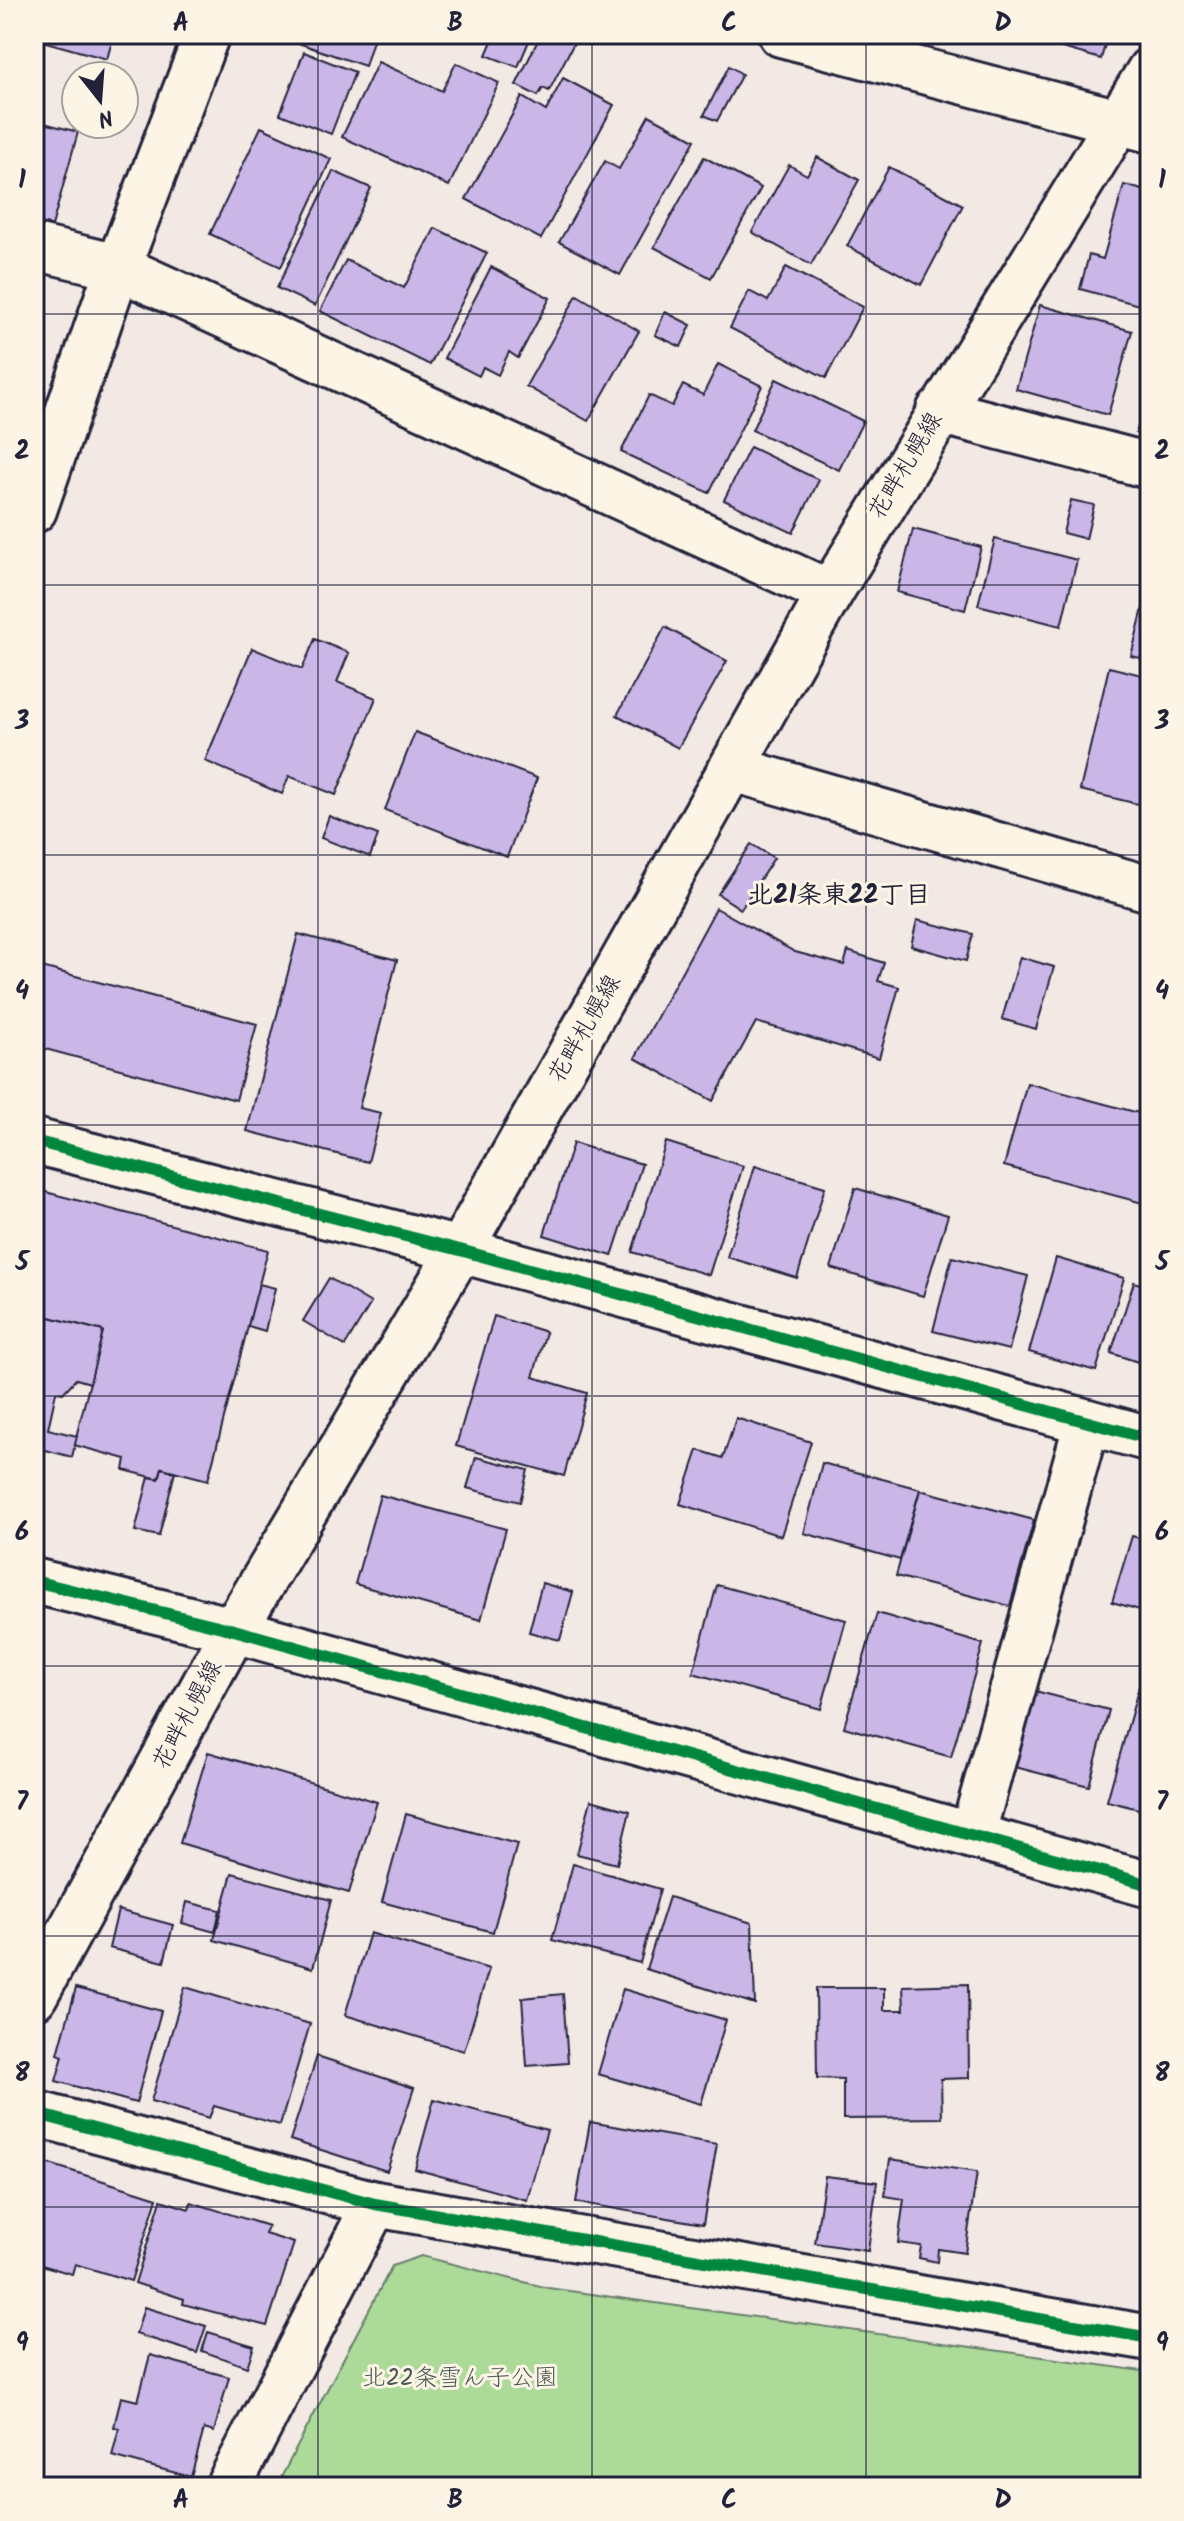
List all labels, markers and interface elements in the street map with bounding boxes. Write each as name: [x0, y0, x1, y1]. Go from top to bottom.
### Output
text: A: [173, 3, 189, 45]
text: B: [447, 3, 463, 45]
text: C: [721, 3, 737, 45]
text: D: [994, 3, 1012, 45]
north arrow: [60, 60, 140, 140]
text: N: [93, 98, 117, 136]
text: 1: [18, 160, 26, 202]
text: 1: [1158, 160, 1166, 202]
street label: 花畔札幌線: [858, 405, 954, 527]
text: 2: [14, 431, 30, 473]
text: 2: [1154, 431, 1170, 473]
text: 3: [14, 701, 29, 743]
text: 3: [1154, 701, 1169, 743]
district label: 北21条東22丁目: [747, 875, 931, 917]
street label: 花畔札幌線: [538, 967, 632, 1091]
text: 4: [15, 971, 29, 1013]
text: 4: [1155, 971, 1169, 1013]
text: 5: [14, 1242, 30, 1284]
text: 5: [1154, 1242, 1170, 1284]
text: 6: [15, 1512, 29, 1554]
text: 6: [1155, 1512, 1169, 1554]
street label: 花畔札幌線: [143, 1653, 233, 1777]
text: 7: [16, 1782, 29, 1824]
text: 7: [1156, 1782, 1169, 1824]
text: 8: [14, 2053, 30, 2095]
text: 8: [1154, 2053, 1170, 2095]
text: 9: [15, 2323, 29, 2365]
text: 9: [1155, 2323, 1169, 2365]
park label: 北22条雪ん子公園: [362, 2359, 558, 2398]
text: A: [173, 2480, 189, 2521]
text: B: [447, 2480, 463, 2521]
text: C: [721, 2480, 737, 2521]
text: D: [994, 2480, 1012, 2521]

